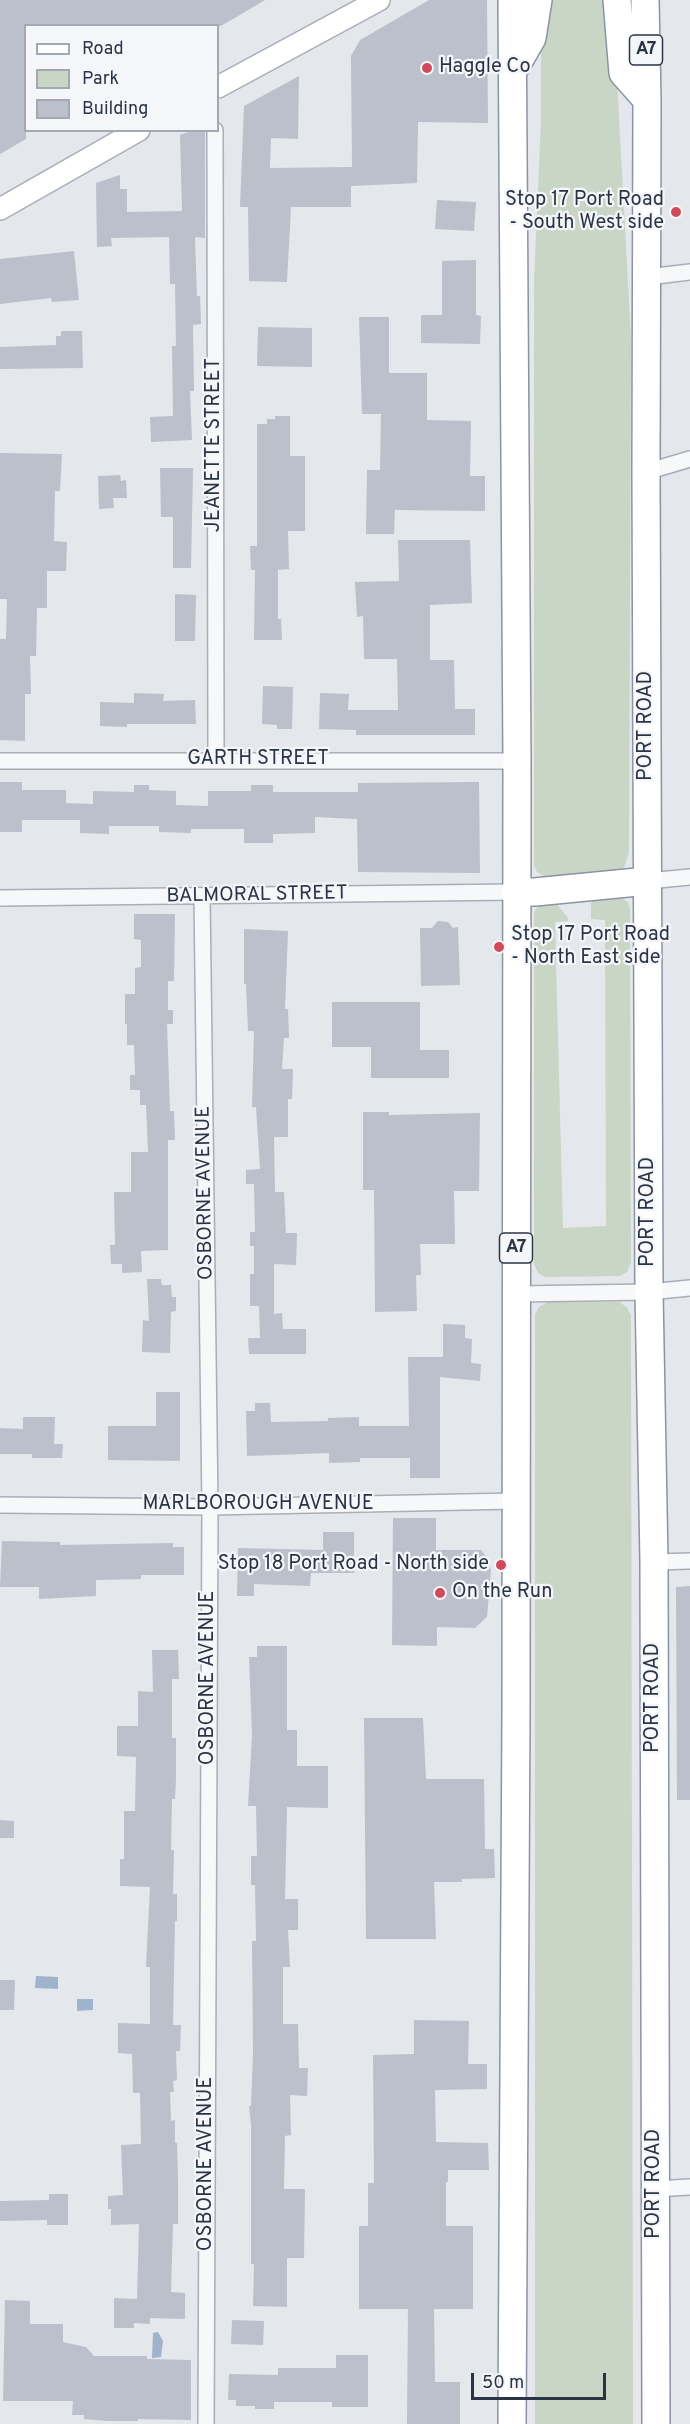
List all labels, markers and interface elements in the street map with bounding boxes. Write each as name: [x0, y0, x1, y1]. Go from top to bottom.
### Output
legend: [24, 24, 219, 132]
road number: A7: [630, 35, 662, 65]
text: Road: [82, 38, 124, 61]
place label: Haggle Co: [439, 56, 531, 80]
marker: Haggle Co: [420, 61, 434, 75]
text: Park: [82, 68, 119, 91]
text: Building: [82, 98, 148, 121]
place label: Stop 17 Port Road - South West side: [505, 189, 664, 236]
marker: Stop 17 Port Road - South West side: [669, 205, 683, 219]
street label: JEANETTE STREET: [203, 358, 227, 532]
street label: PORT ROAD: [635, 671, 659, 781]
street label: GARTH STREET: [187, 748, 329, 772]
street label: BALMORAL STREET: [166, 882, 348, 910]
place label: Stop 17 Port Road - North East side: [511, 924, 670, 971]
marker: Stop 17 Port Road - North East side: [492, 940, 506, 954]
street label: OSBORNE AVENUE: [192, 1106, 220, 1280]
street label: PORT ROAD: [637, 1157, 661, 1267]
road number: A7: [500, 1233, 532, 1263]
street label: MARLBOROUGH AVENUE: [142, 1493, 374, 1517]
place label: Stop 18 Port Road - North side: [218, 1553, 489, 1577]
marker: Stop 18 Port Road - North side: [494, 1558, 508, 1572]
place label: On the Run: [452, 1581, 552, 1605]
marker: On the Run: [433, 1586, 447, 1600]
street label: OSBORNE AVENUE: [197, 1591, 221, 1765]
street label: PORT ROAD: [642, 1643, 666, 1753]
street label: OSBORNE AVENUE: [195, 2077, 219, 2251]
street label: PORT ROAD: [643, 2129, 667, 2239]
scale bar: [474, 2361, 609, 2399]
text: 50 m: [482, 2372, 524, 2395]

